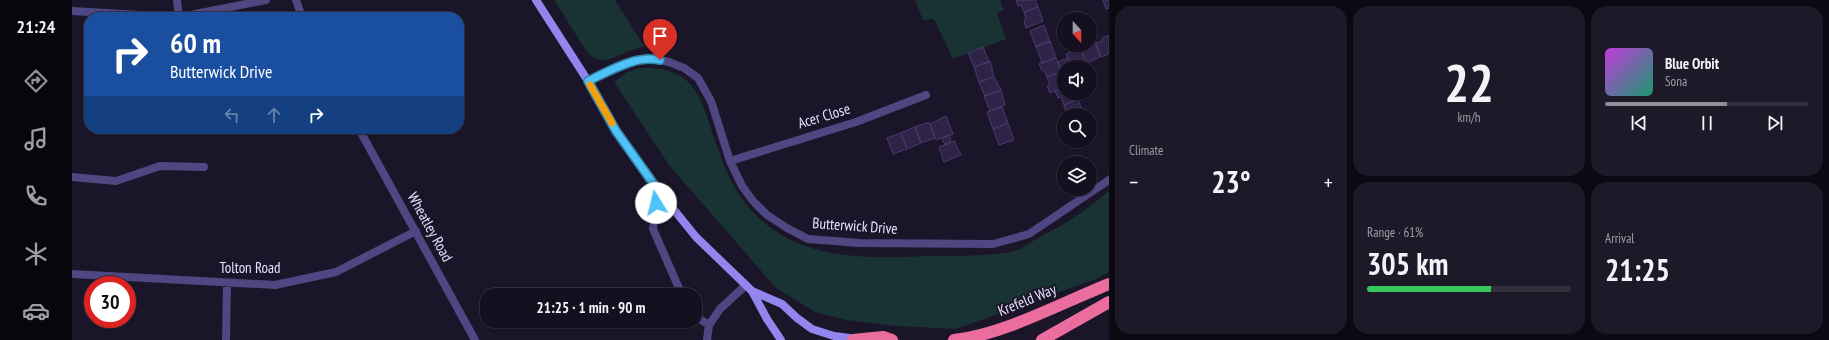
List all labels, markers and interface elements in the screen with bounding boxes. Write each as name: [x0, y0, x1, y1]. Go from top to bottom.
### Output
north arrow: [1057, 12, 1097, 52]
map controls: [1057, 12, 1097, 196]
text: 21:24: [17, 15, 55, 38]
pin: [643, 19, 677, 60]
text: 60 m: [170, 24, 221, 61]
icon: arrive: [649, 25, 671, 47]
icon: right: [104, 28, 156, 80]
text: 22: [1444, 49, 1494, 116]
text: Blue Orbit: [1665, 54, 1719, 73]
text: Butterwick Drive: [170, 60, 272, 83]
button: sound: [1057, 60, 1097, 100]
icon: directions: [22, 67, 50, 95]
text: Sona: [1665, 73, 1687, 90]
street label: Acer Close: [795, 99, 852, 132]
icon: left: [221, 104, 243, 126]
icon: ahead: [263, 104, 285, 126]
icon: right: [305, 104, 327, 126]
button: search: [1057, 108, 1097, 148]
text: km/h: [1457, 109, 1481, 126]
icon: previous: [1628, 112, 1650, 134]
icon: pause: [1696, 112, 1718, 134]
icon: next: [1764, 112, 1786, 134]
icon: music: [22, 125, 50, 153]
text: Climate: [1129, 142, 1163, 159]
button: layers: [1057, 156, 1097, 196]
text: 23°: [1211, 162, 1251, 201]
text: −: [1129, 168, 1138, 196]
text: +: [1324, 168, 1333, 196]
icon: phone: [22, 182, 50, 210]
position arrow: [635, 182, 677, 224]
street label: Wheatley Road: [404, 189, 457, 265]
street label: Butterwick Drive: [812, 213, 898, 238]
text: Range · 61%: [1367, 224, 1423, 241]
text: Arrival: [1605, 230, 1634, 247]
icon: climate: [22, 240, 50, 268]
text: 305 km: [1367, 244, 1448, 283]
text: 21:25: [1605, 250, 1670, 289]
street label: Tolton Road: [220, 258, 280, 277]
speed limit sign: 30: [84, 276, 136, 328]
street label: Krefeld Way: [995, 279, 1059, 320]
icon: car: [22, 297, 50, 325]
text: 21:25 · 1 min · 90 m: [537, 298, 645, 317]

